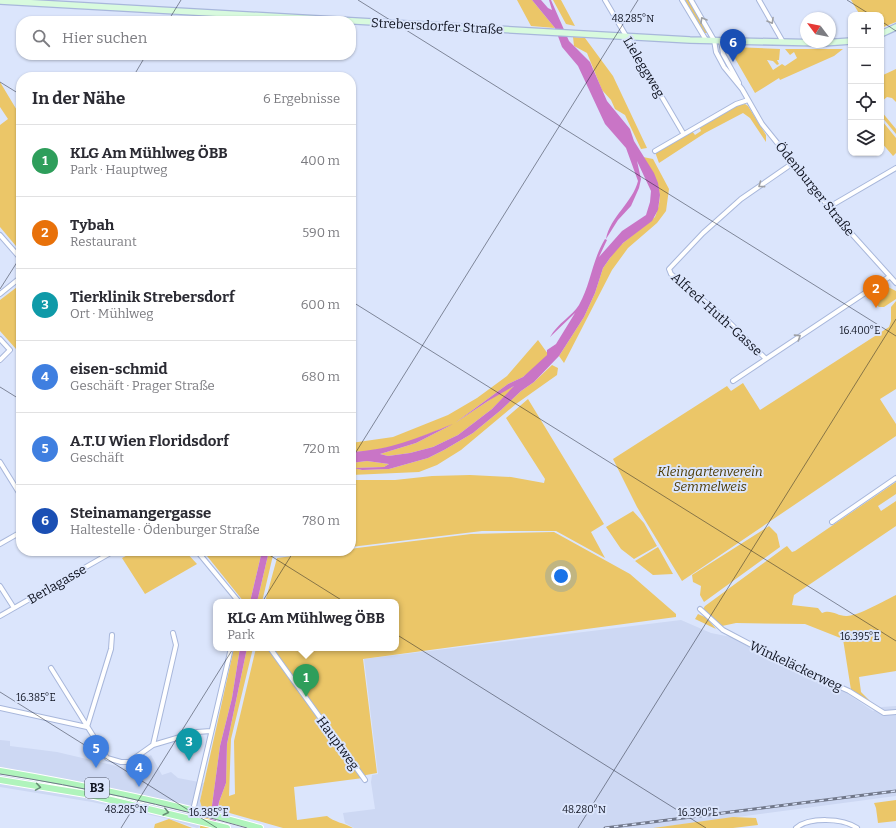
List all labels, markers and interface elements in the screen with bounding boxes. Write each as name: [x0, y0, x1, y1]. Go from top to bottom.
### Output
north arrow: [800, 12, 836, 48]
map controls: [848, 12, 884, 156]
button: +: [848, 12, 884, 48]
text: 48.285°N: [612, 13, 654, 25]
street label: Strebersdorfer Straße: [371, 15, 503, 37]
search box: [16, 16, 356, 60]
one-way arrow: [700, 17, 707, 24]
one-way arrow: [766, 17, 774, 24]
icon: search: [30, 27, 52, 49]
text: Hier suchen: [62, 29, 147, 47]
pin: 6: [720, 29, 746, 62]
street label: Lieleggweg: [620, 34, 668, 100]
button: −: [848, 48, 884, 84]
button: locate: [848, 84, 884, 120]
text: In der Nähe: [32, 88, 125, 109]
text: 6 Ergebnisse: [263, 91, 340, 106]
button: layers: [848, 120, 884, 156]
street label: Ödenburger Straße: [773, 139, 857, 239]
text: KLG Am Mühlweg ÖBB: [70, 144, 228, 162]
text: 1: [42, 153, 48, 168]
text: 400 m: [301, 153, 340, 168]
text: Park · Hauptweg: [70, 162, 168, 177]
one-way arrow: [758, 180, 765, 187]
text: Tybah: [70, 216, 114, 234]
text: 2: [41, 225, 49, 240]
text: 590 m: [302, 225, 340, 240]
text: Restaurant: [70, 234, 137, 249]
street label: Alfred-Huth-Gasse: [669, 269, 765, 359]
pin: 2: [863, 275, 889, 308]
text: Tierklinik Strebersdorf: [70, 288, 235, 306]
text: 3: [41, 297, 49, 312]
text: 600 m: [301, 297, 340, 312]
text: Ort · Mühlweg: [70, 306, 154, 321]
text: 16.400°E: [840, 325, 880, 337]
one-way arrow: [794, 334, 801, 342]
text: eisen-schmid: [70, 360, 168, 378]
text: 4: [41, 369, 49, 384]
text: 680 m: [301, 369, 340, 384]
text: Geschäft · Prager Straße: [70, 378, 215, 393]
text: A.T.U Wien Floridsdorf: [70, 432, 229, 450]
text: 5: [41, 441, 49, 456]
text: 720 m: [303, 441, 340, 456]
text: Geschäft: [70, 450, 124, 465]
park label: Kleingartenverein Semmelweis: [657, 464, 763, 494]
text: Steinamangergasse: [70, 504, 211, 522]
text: 6: [41, 513, 49, 528]
text: 780 m: [303, 513, 340, 528]
text: Haltestelle · Ödenburger Straße: [70, 522, 260, 537]
street label: Berlagasse: [25, 561, 89, 607]
your location: [551, 566, 571, 586]
popup: [213, 599, 399, 651]
text: KLG Am Mühlweg ÖBB: [227, 609, 385, 627]
text: Park: [227, 627, 255, 642]
text: 16.395°E: [840, 631, 880, 643]
street label: Winkeläckerweg: [747, 638, 845, 694]
pin: 1: [293, 664, 319, 697]
text: 16.385°E: [16, 692, 56, 704]
street label: Hauptweg: [314, 713, 362, 773]
pin: 3: [176, 728, 202, 761]
pin: 5: [83, 735, 109, 768]
pin: 4: [126, 754, 152, 787]
road number: B3: [85, 778, 109, 798]
one-way arrow: [35, 782, 42, 790]
text: 48.285°N: [105, 804, 147, 816]
text: 48.280°N: [562, 804, 606, 816]
text: 16.385°E: [189, 807, 229, 819]
text: 16.390°E: [678, 807, 718, 819]
one-way arrow: [163, 808, 169, 816]

